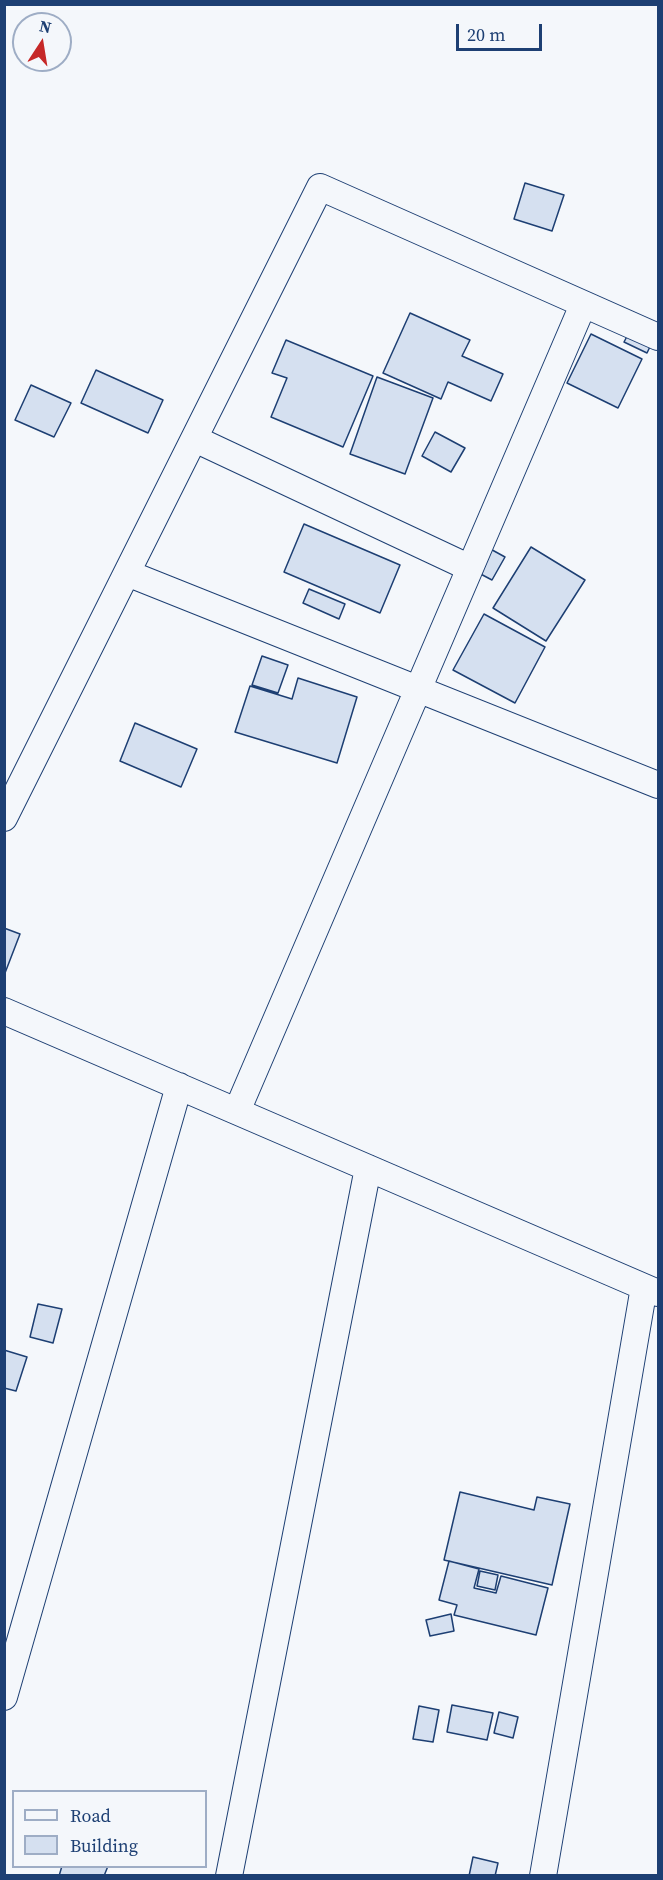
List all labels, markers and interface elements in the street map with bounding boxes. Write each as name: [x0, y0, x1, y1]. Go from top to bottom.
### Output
north arrow: [12, 12, 72, 72]
scale bar: [459, 12, 544, 50]
text: N: [37, 14, 53, 38]
text: 20 m: [467, 22, 505, 47]
legend: [12, 1790, 207, 1868]
text: Road: [70, 1803, 111, 1828]
text: Building: [70, 1833, 138, 1858]

